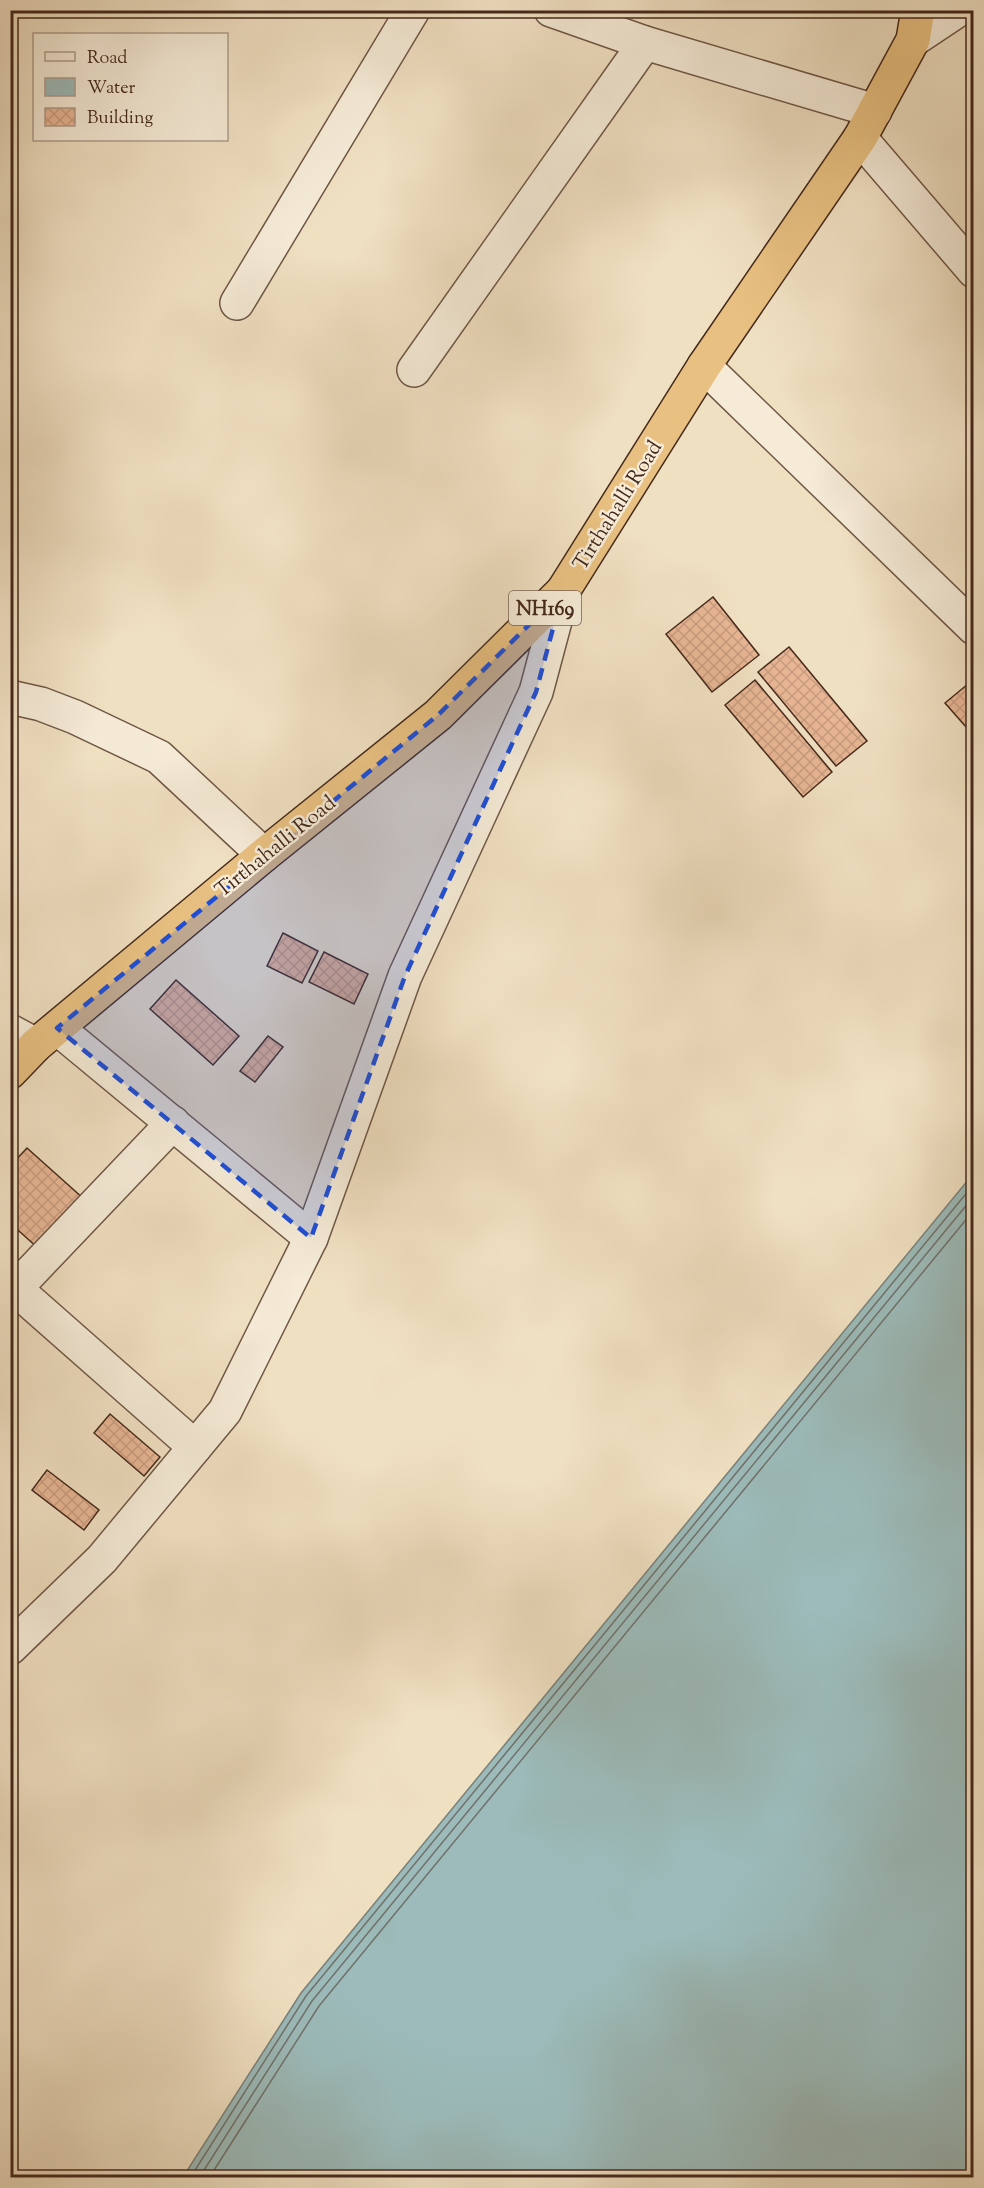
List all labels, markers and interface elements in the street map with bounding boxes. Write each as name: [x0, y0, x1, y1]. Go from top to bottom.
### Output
legend: [33, 33, 228, 141]
text: Road: [87, 46, 127, 72]
text: Water: [87, 76, 136, 102]
text: Building: [87, 106, 153, 132]
street label: Tirthahalli Road: [567, 435, 671, 577]
road number: NH169: [509, 591, 581, 625]
street label: Tirthahalli Road: [209, 789, 343, 906]

